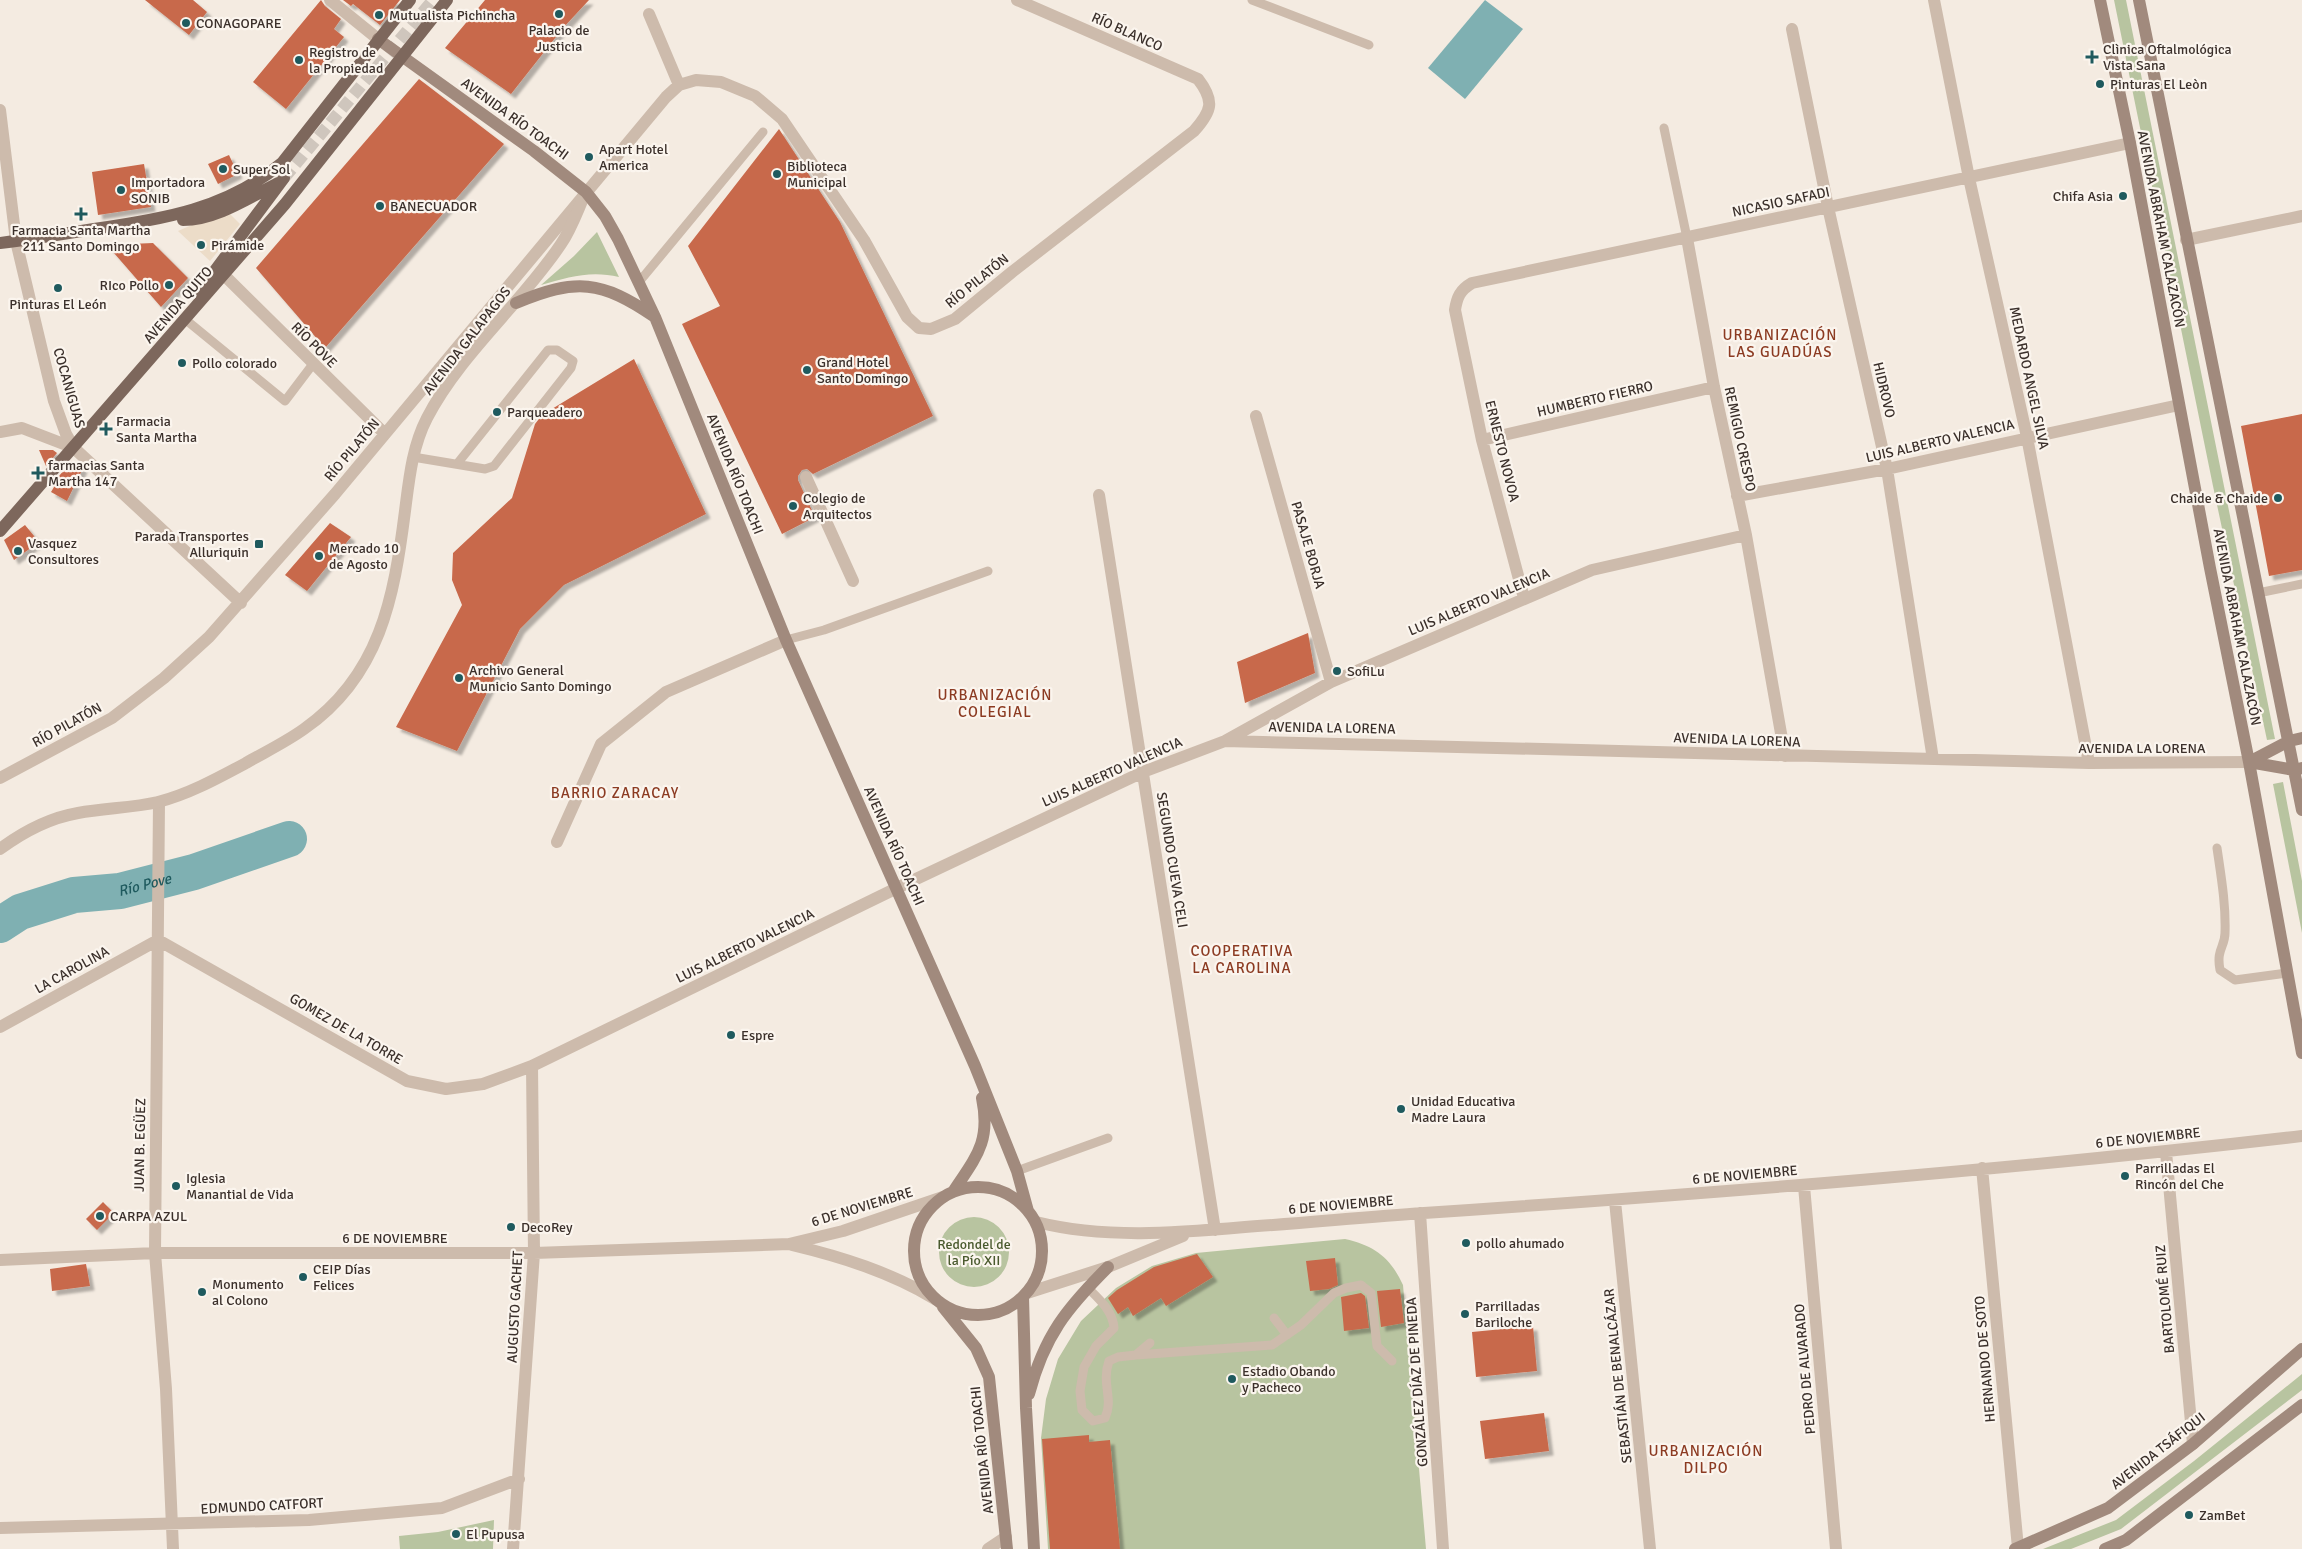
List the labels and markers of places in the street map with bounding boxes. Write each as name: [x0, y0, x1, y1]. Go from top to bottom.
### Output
place label: Mutualista Pichincha: [389, 7, 515, 24]
marker: Palacio de Justicia: [553, 8, 565, 20]
marker: Mutualista Pichincha: [373, 9, 385, 21]
place label: CONAGOPARE: [196, 15, 282, 32]
marker: CONAGOPARE: [180, 17, 192, 29]
place label: Palacio de Justicia: [528, 22, 590, 55]
place label: Clìnica Oftalmológica Vista Sana: [2103, 41, 2232, 74]
place label: Registro de la Propiedad: [309, 44, 383, 77]
marker: Clìnica Oftalmológica Vista Sana: [2085, 50, 2099, 64]
marker: Registro de la Propiedad: [293, 54, 305, 66]
place label: Pinturas El Leòn: [2110, 76, 2207, 93]
marker: Pinturas El Leòn: [2094, 78, 2106, 90]
place label: Apart Hotel America: [599, 141, 668, 174]
marker: Apart Hotel America: [583, 151, 595, 163]
place label: Biblioteca Municipal: [787, 158, 847, 191]
place label: Super Sol: [233, 161, 290, 178]
marker: Super Sol: [217, 163, 229, 175]
marker: Biblioteca Municipal: [771, 168, 783, 180]
place label: Importadora SONIB: [131, 174, 205, 207]
marker: Importadora SONIB: [115, 184, 127, 196]
place label: Chifa Asia: [2053, 188, 2113, 205]
marker: Chifa Asia: [2117, 190, 2129, 202]
place label: BANECUADOR: [390, 198, 477, 215]
marker: BANECUADOR: [374, 200, 386, 212]
marker: Farmacia Santa Martha 211 Santo Domingo: [75, 208, 87, 220]
place label: Farmacia Santa Martha 211 Santo Domingo: [11, 222, 151, 255]
place label: Pirámide: [211, 237, 264, 254]
marker: Pirámide: [195, 239, 207, 251]
place label: RIco Pollo: [100, 277, 159, 294]
marker: RIco Pollo: [163, 279, 175, 291]
marker: Pinturas El León: [52, 282, 64, 294]
place label: Pinturas El León: [9, 296, 107, 313]
place label: Grand Hotel Santo Domingo: [817, 354, 908, 387]
place label: Pollo colorado: [192, 355, 277, 372]
marker: Pollo colorado: [176, 357, 188, 369]
marker: Grand Hotel Santo Domingo: [801, 364, 813, 376]
place label: Parqueadero: [507, 404, 582, 421]
marker: Parqueadero: [491, 406, 503, 418]
place label: Farmacia Santa Martha: [116, 413, 197, 446]
marker: Farmacia Santa Martha: [100, 423, 112, 435]
place label: farmacias Santa Martha 147: [48, 457, 145, 490]
marker: farmacias Santa Martha 147: [32, 467, 44, 479]
place label: Colegio de Arquitectos: [803, 490, 872, 523]
place label: Chaide & Chaide: [2170, 490, 2268, 507]
marker: Chaide & Chaide: [2272, 492, 2284, 504]
marker: Colegio de Arquitectos: [787, 500, 799, 512]
place label: Parada Transportes Alluriquin: [134, 528, 249, 561]
place label: Vasquez Consultores: [28, 535, 99, 568]
marker: Parada Transportes Alluriquin: [253, 538, 265, 550]
place label: Mercado 10 de Agosto: [329, 540, 399, 573]
marker: Vasquez Consultores: [12, 545, 24, 557]
marker: Mercado 10 de Agosto: [313, 550, 325, 562]
place label: Archivo General Municio Santo Domingo: [469, 662, 612, 695]
place label: SofiLu: [1347, 663, 1385, 680]
marker: SofiLu: [1331, 665, 1343, 677]
marker: Archivo General Municio Santo Domingo: [453, 672, 465, 684]
place label: Espre: [741, 1027, 774, 1044]
marker: Espre: [725, 1029, 737, 1041]
place label: Unidad Educativa Madre Laura: [1411, 1093, 1515, 1126]
marker: Unidad Educativa Madre Laura: [1395, 1103, 1407, 1115]
place label: Parrilladas El Rincón del Che: [2135, 1160, 2224, 1193]
place label: Iglesia Manantial de Vida: [186, 1170, 294, 1203]
marker: Parrilladas El Rincón del Che: [2119, 1170, 2131, 1182]
marker: Iglesia Manantial de Vida: [170, 1180, 182, 1192]
place label: CARPA AZUL: [110, 1208, 187, 1225]
marker: CARPA AZUL: [94, 1210, 106, 1222]
place label: DecoRey: [521, 1219, 573, 1236]
marker: DecoRey: [505, 1221, 517, 1233]
place label: pollo ahumado: [1476, 1235, 1564, 1252]
marker: pollo ahumado: [1460, 1237, 1472, 1249]
place label: CEIP Días Felices: [313, 1261, 371, 1294]
marker: CEIP Días Felices: [297, 1271, 309, 1283]
place label: Monumento al Colono: [212, 1276, 284, 1309]
marker: Monumento al Colono: [196, 1286, 208, 1298]
place label: Parrilladas Bariloche: [1475, 1298, 1540, 1331]
marker: Parrilladas Bariloche: [1459, 1308, 1471, 1320]
place label: Estadio Obando y Pacheco: [1242, 1363, 1336, 1396]
marker: Estadio Obando y Pacheco: [1226, 1373, 1238, 1385]
place label: ZamBet: [2199, 1507, 2245, 1524]
marker: ZamBet: [2183, 1509, 2195, 1521]
place label: El Pupusa: [466, 1526, 525, 1543]
marker: El Pupusa: [450, 1528, 462, 1540]

